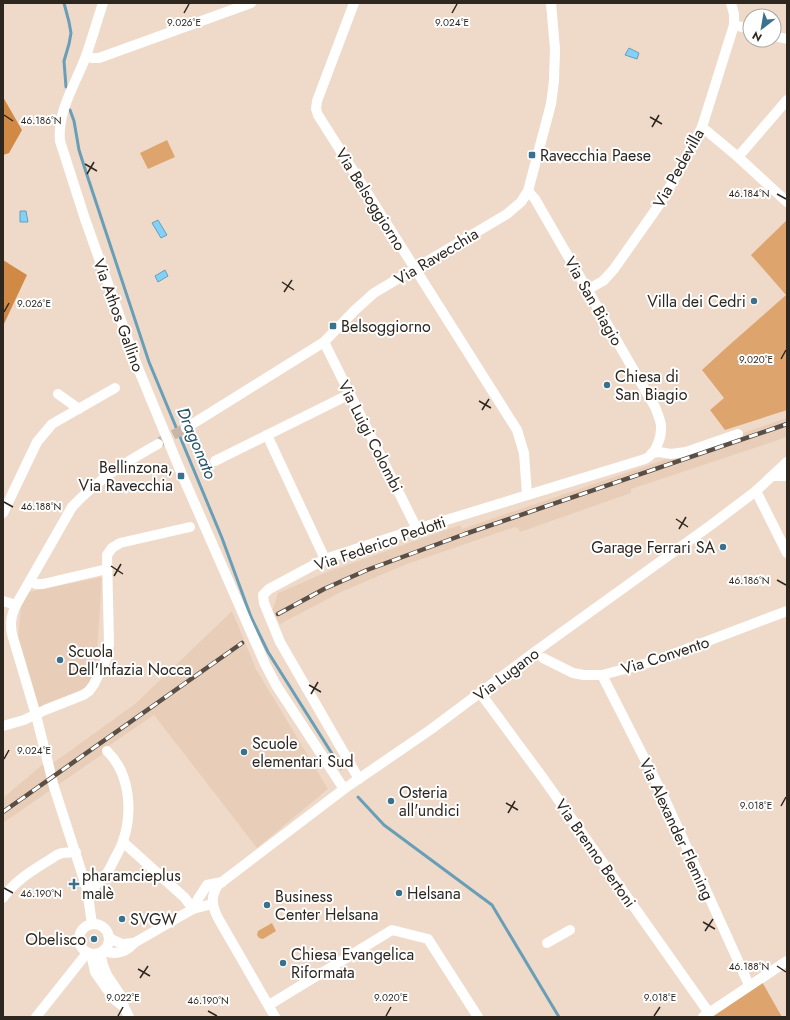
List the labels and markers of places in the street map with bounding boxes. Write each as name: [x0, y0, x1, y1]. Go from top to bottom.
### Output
place label: Ravecchia Paese: [540, 144, 651, 167]
marker: Ravecchia Paese: [527, 150, 537, 160]
place label: Villa dei Cedri: [647, 290, 746, 313]
marker: Villa dei Cedri: [749, 296, 759, 306]
place label: Belsoggiorno: [341, 315, 431, 338]
marker: Belsoggiorno: [328, 321, 338, 331]
place label: Chiesa di San Biagio: [615, 365, 688, 406]
marker: Chiesa di San Biagio: [602, 380, 612, 390]
place label: Bellinzona, Via Ravecchia: [79, 456, 173, 497]
marker: Bellinzona, Via Ravecchia: [176, 471, 186, 481]
place label: Garage Ferrari SA: [591, 536, 715, 559]
marker: Garage Ferrari SA: [718, 542, 728, 552]
place label: Scuola Dell'Infazia Nocca: [68, 640, 192, 681]
marker: Scuola Dell'Infazia Nocca: [55, 655, 65, 665]
place label: Scuole elementari Sud: [252, 732, 354, 773]
marker: Scuole elementari Sud: [239, 747, 249, 757]
place label: Osteria all'undici: [399, 781, 460, 822]
marker: Osteria all'undici: [386, 796, 396, 806]
place label: pharamcieplus malè: [82, 864, 181, 905]
marker: pharamcieplus malè: [69, 879, 79, 889]
place label: Helsana: [407, 882, 461, 905]
place label: Business Center Helsana: [275, 885, 379, 926]
marker: Helsana: [394, 888, 404, 898]
marker: Business Center Helsana: [262, 900, 272, 910]
place label: SVGW: [130, 908, 177, 931]
marker: SVGW: [117, 914, 127, 924]
place label: Obelisco: [25, 928, 86, 951]
marker: Obelisco: [89, 934, 99, 944]
place label: Chiesa Evangelica Riformata: [291, 943, 414, 984]
marker: Chiesa Evangelica Riformata: [278, 958, 288, 968]

